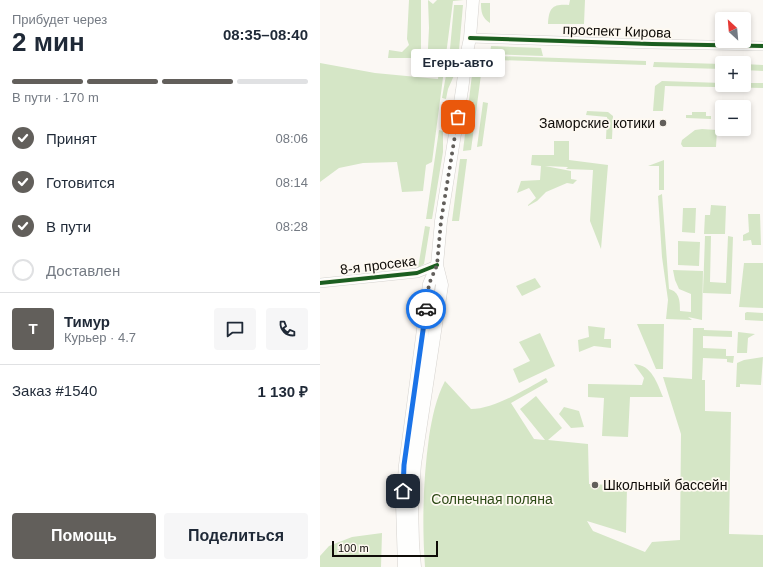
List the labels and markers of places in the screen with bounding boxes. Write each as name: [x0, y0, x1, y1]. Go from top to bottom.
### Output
callout: Егерь-авто: [411, 49, 505, 77]
pin: [441, 100, 475, 134]
place label: Заморские котики: [539, 115, 655, 131]
marker: Заморские котики: [658, 118, 668, 128]
pin: [386, 474, 420, 508]
place label: Школьный бассейн: [603, 477, 727, 493]
marker: Школьный бассейн: [590, 480, 600, 490]

